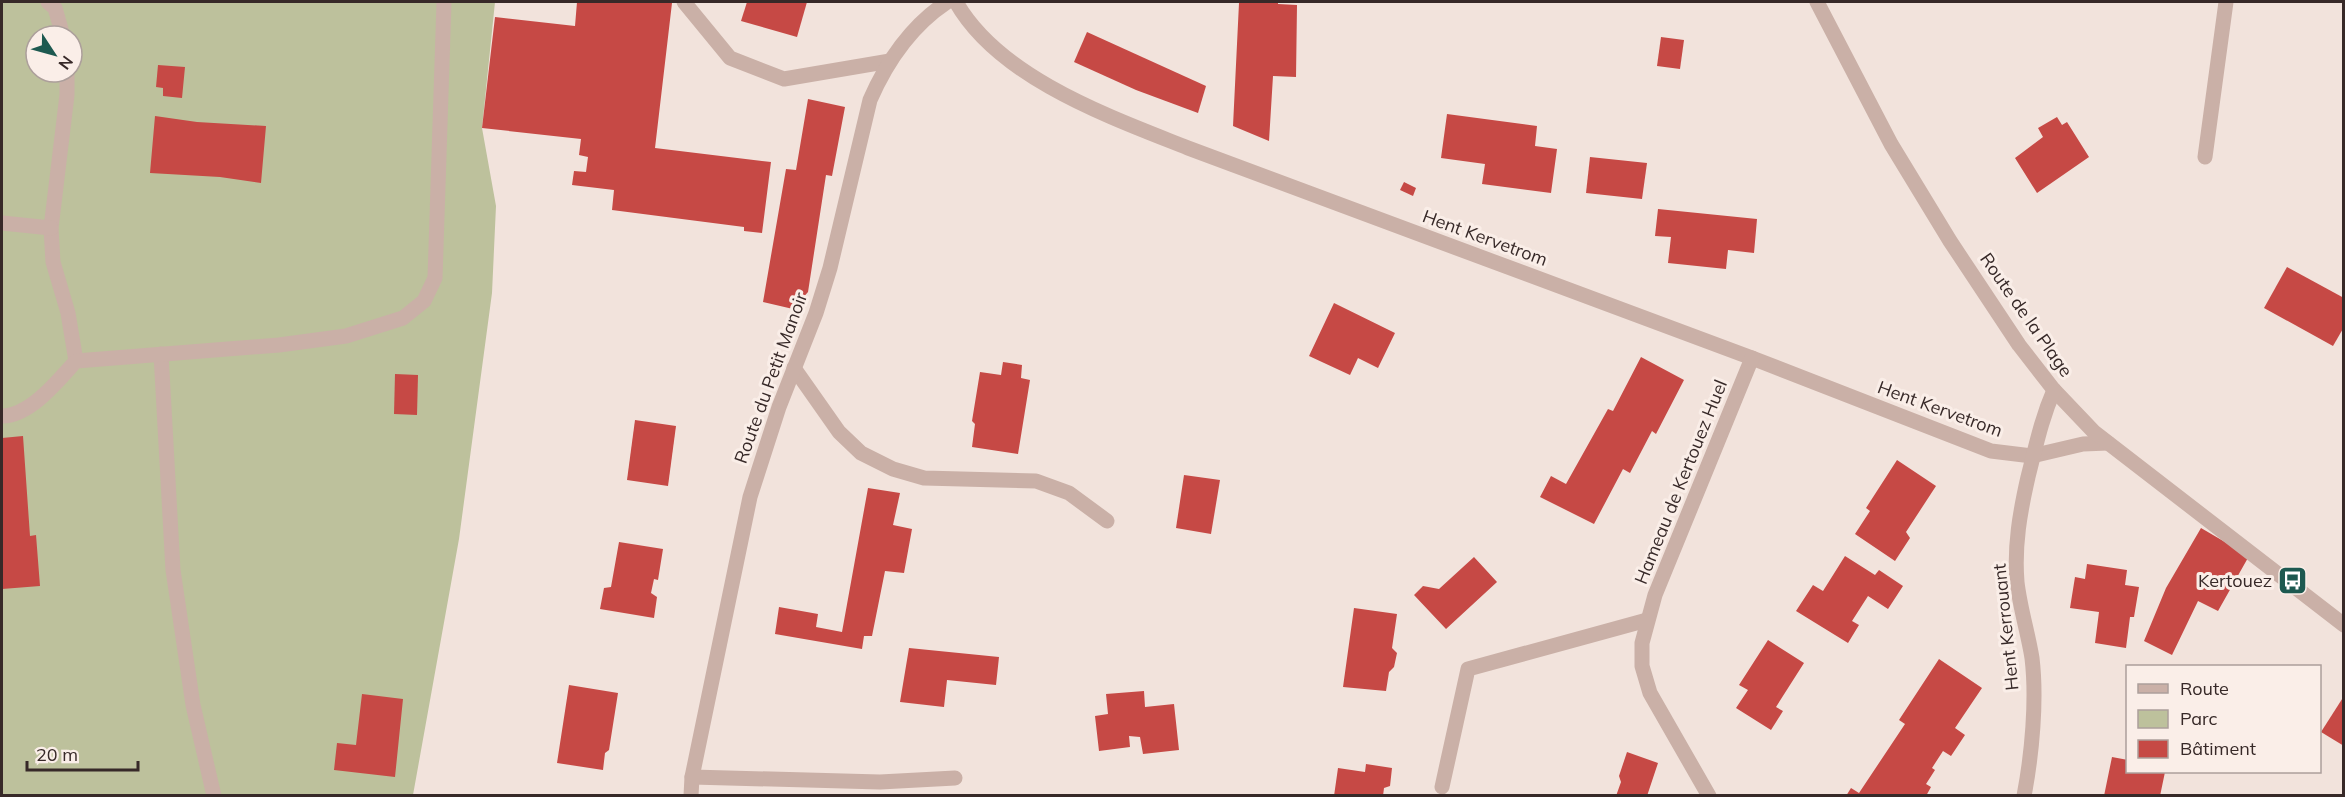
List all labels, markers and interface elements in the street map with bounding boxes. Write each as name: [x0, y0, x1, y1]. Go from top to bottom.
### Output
north arrow: [24, 24, 84, 84]
text: N: [54, 52, 78, 74]
street label: Hent Kervetrom: [1420, 204, 1551, 271]
street label: Route de la Plage: [1975, 248, 2078, 381]
street label: Route du Petit Manoir: [729, 289, 812, 466]
street label: Hent Kervetrom: [1875, 375, 2006, 442]
street label: Hameau de Kertouez Huel: [1629, 376, 1732, 587]
street label: Hent Kerrouant: [1987, 563, 2024, 692]
bus stop icon: Kertouez: [2277, 565, 2309, 597]
place label: Kertouez: [2198, 569, 2272, 592]
legend: [2126, 665, 2321, 773]
text: Route: [2180, 677, 2229, 700]
text: Parc: [2180, 707, 2218, 730]
scale bar: [27, 734, 138, 772]
text: Bâtiment: [2180, 737, 2256, 760]
text: 20 m: [36, 743, 78, 766]

